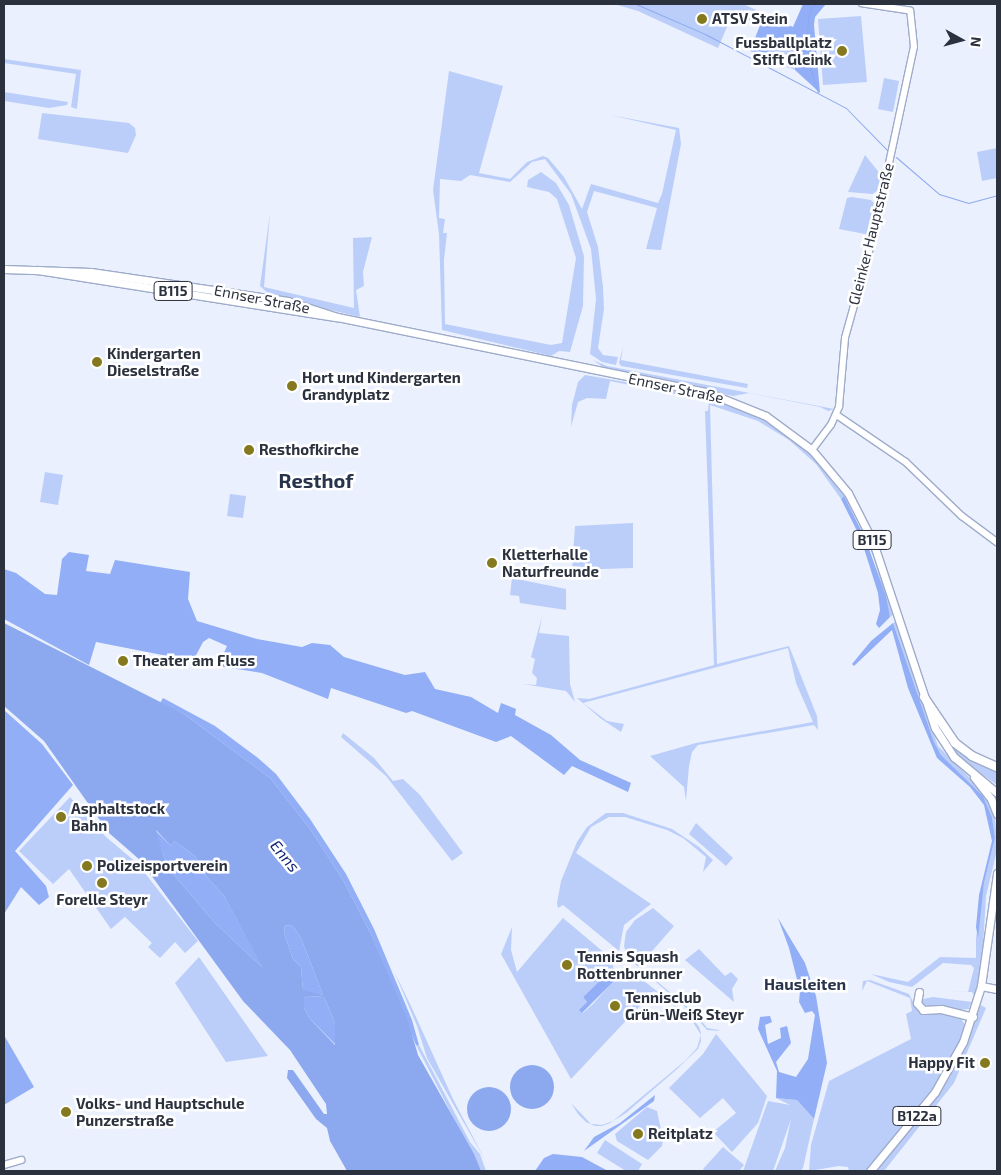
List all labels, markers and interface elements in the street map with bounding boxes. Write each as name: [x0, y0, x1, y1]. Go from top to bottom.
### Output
place label: ATSV Stein: [712, 10, 788, 28]
marker: ATSV Stein: [696, 13, 708, 25]
north arrow: [936, 15, 986, 65]
place label: Fussballplatz Stift Gleink: [735, 33, 832, 68]
text: N: [967, 36, 985, 48]
marker: Fussballplatz Stift Gleink: [836, 45, 848, 57]
street label: Gleinker Hauptstraße: [845, 161, 897, 307]
road number: B115: [153, 280, 193, 302]
street label: Ennser Straße: [213, 281, 311, 317]
place label: Kindergarten Dieselstraße: [107, 344, 201, 379]
marker: Kindergarten Dieselstraße: [91, 356, 103, 368]
place label: Hort und Kindergarten Grandyplatz: [302, 368, 461, 403]
street label: Ennser Straße: [627, 369, 725, 407]
marker: Hort und Kindergarten Grandyplatz: [286, 380, 298, 392]
place label: Resthofkirche: [259, 441, 359, 459]
marker: Resthofkirche: [243, 444, 255, 456]
district label: Resthof: [279, 468, 353, 492]
road number: B115: [852, 528, 892, 552]
place label: Kletterhalle Naturfreunde: [502, 545, 599, 580]
marker: Kletterhalle Naturfreunde: [486, 557, 498, 569]
place label: Theater am Fluss: [133, 652, 255, 670]
marker: Theater am Fluss: [117, 655, 129, 667]
place label: Asphaltstock Bahn: [71, 799, 165, 834]
marker: Asphaltstock Bahn: [55, 811, 67, 823]
water label: Enns: [266, 836, 304, 876]
place label: Polizeisportverein: [97, 857, 228, 875]
marker: Polizeisportverein: [81, 860, 93, 872]
marker: Forelle Steyr: [96, 877, 108, 889]
place label: Forelle Steyr: [56, 891, 148, 909]
place label: Tennis Squash Rottenbrunner: [577, 947, 682, 982]
marker: Tennis Squash Rottenbrunner: [561, 959, 573, 971]
district label: Hausleiten: [764, 974, 846, 994]
place label: Tennisclub Grün-Weiß Steyr: [625, 988, 744, 1023]
marker: Tennisclub Grün-Weiß Steyr: [609, 1000, 621, 1012]
place label: Happy Fit: [908, 1054, 975, 1072]
marker: Happy Fit: [979, 1057, 991, 1069]
place label: Volks- und Hauptschule Punzerstraße: [76, 1094, 245, 1129]
road number: B122a: [892, 1104, 942, 1128]
marker: Volks- und Hauptschule Punzerstraße: [60, 1106, 72, 1118]
place label: Reitplatz: [648, 1125, 713, 1143]
marker: Reitplatz: [632, 1128, 644, 1140]

